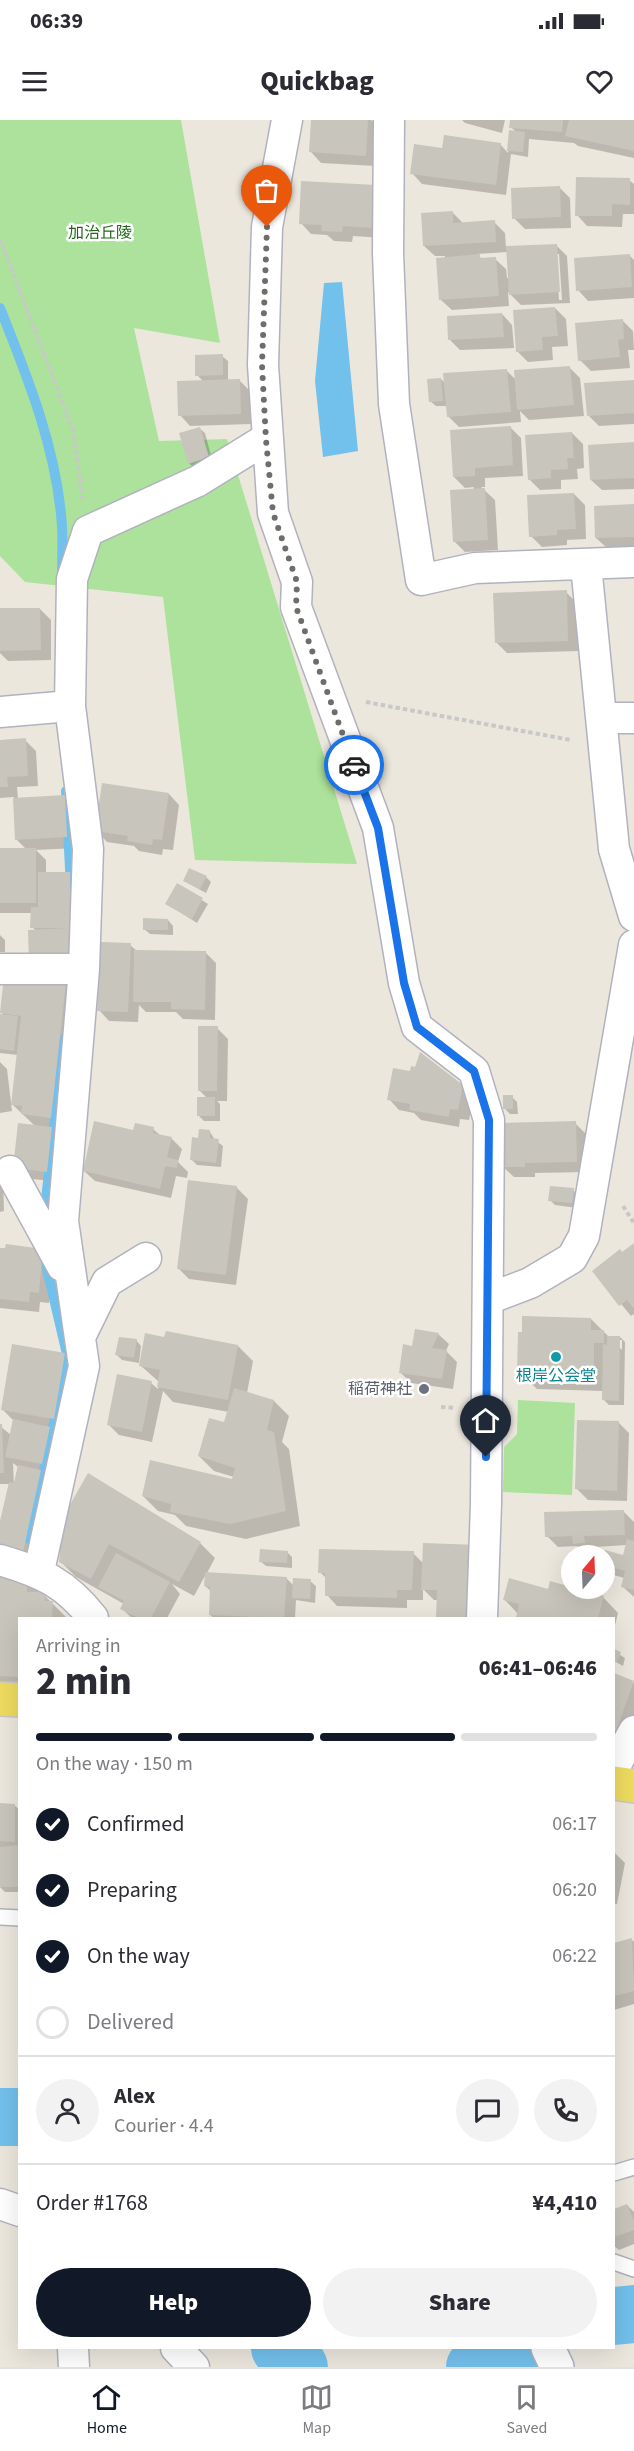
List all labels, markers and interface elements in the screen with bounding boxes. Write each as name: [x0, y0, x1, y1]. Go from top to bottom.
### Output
text: 06:39: [30, 5, 83, 37]
text: Quickbag: [260, 62, 374, 101]
icon: menu: [18, 65, 51, 98]
icon: heart: [583, 65, 616, 98]
pin: [241, 165, 292, 227]
icon: bag: [250, 174, 283, 207]
park label: 加治丘陵: [68, 222, 132, 244]
courier: [324, 735, 384, 795]
icon: car: [338, 749, 371, 782]
marker: 根岸公会堂: [549, 1350, 563, 1364]
place label: 根岸公会堂: [516, 1365, 596, 1387]
place label: 稲荷神社: [348, 1378, 412, 1400]
marker: 稲荷神社: [417, 1382, 431, 1396]
pin: [460, 1395, 511, 1457]
icon: home: [469, 1404, 502, 1437]
north arrow: [561, 1545, 615, 1599]
map controls: [561, 1545, 615, 1599]
text: Arriving in: [36, 1632, 121, 1660]
text: 06:41–06:46: [479, 1652, 597, 1684]
text: 2 min: [36, 1654, 132, 1710]
text: On the way · 150 m: [36, 1750, 193, 1778]
icon: check: [36, 1808, 69, 1841]
text: Confirmed: [87, 1808, 184, 1840]
text: 06:17: [552, 1810, 597, 1838]
icon: check: [36, 1874, 69, 1907]
text: Preparing: [87, 1874, 177, 1906]
text: 06:20: [552, 1876, 597, 1904]
icon: check: [36, 1940, 69, 1973]
text: On the way: [87, 1940, 190, 1972]
text: 06:22: [552, 1942, 597, 1970]
text: Delivered: [87, 2006, 174, 2038]
button: person: [36, 2079, 99, 2142]
button: chat: [456, 2079, 519, 2142]
button: phone: [534, 2079, 597, 2142]
text: Alex: [114, 2080, 155, 2112]
text: Courier · 4.4: [114, 2112, 214, 2140]
text: Order #1768: [36, 2187, 148, 2219]
text: ¥4,410: [532, 2187, 597, 2219]
button: Help: [36, 2268, 311, 2337]
button: Share: [323, 2268, 597, 2337]
tab: Home: [87, 2381, 127, 2439]
tab: Map: [300, 2381, 333, 2439]
tab: Saved: [507, 2381, 547, 2439]

